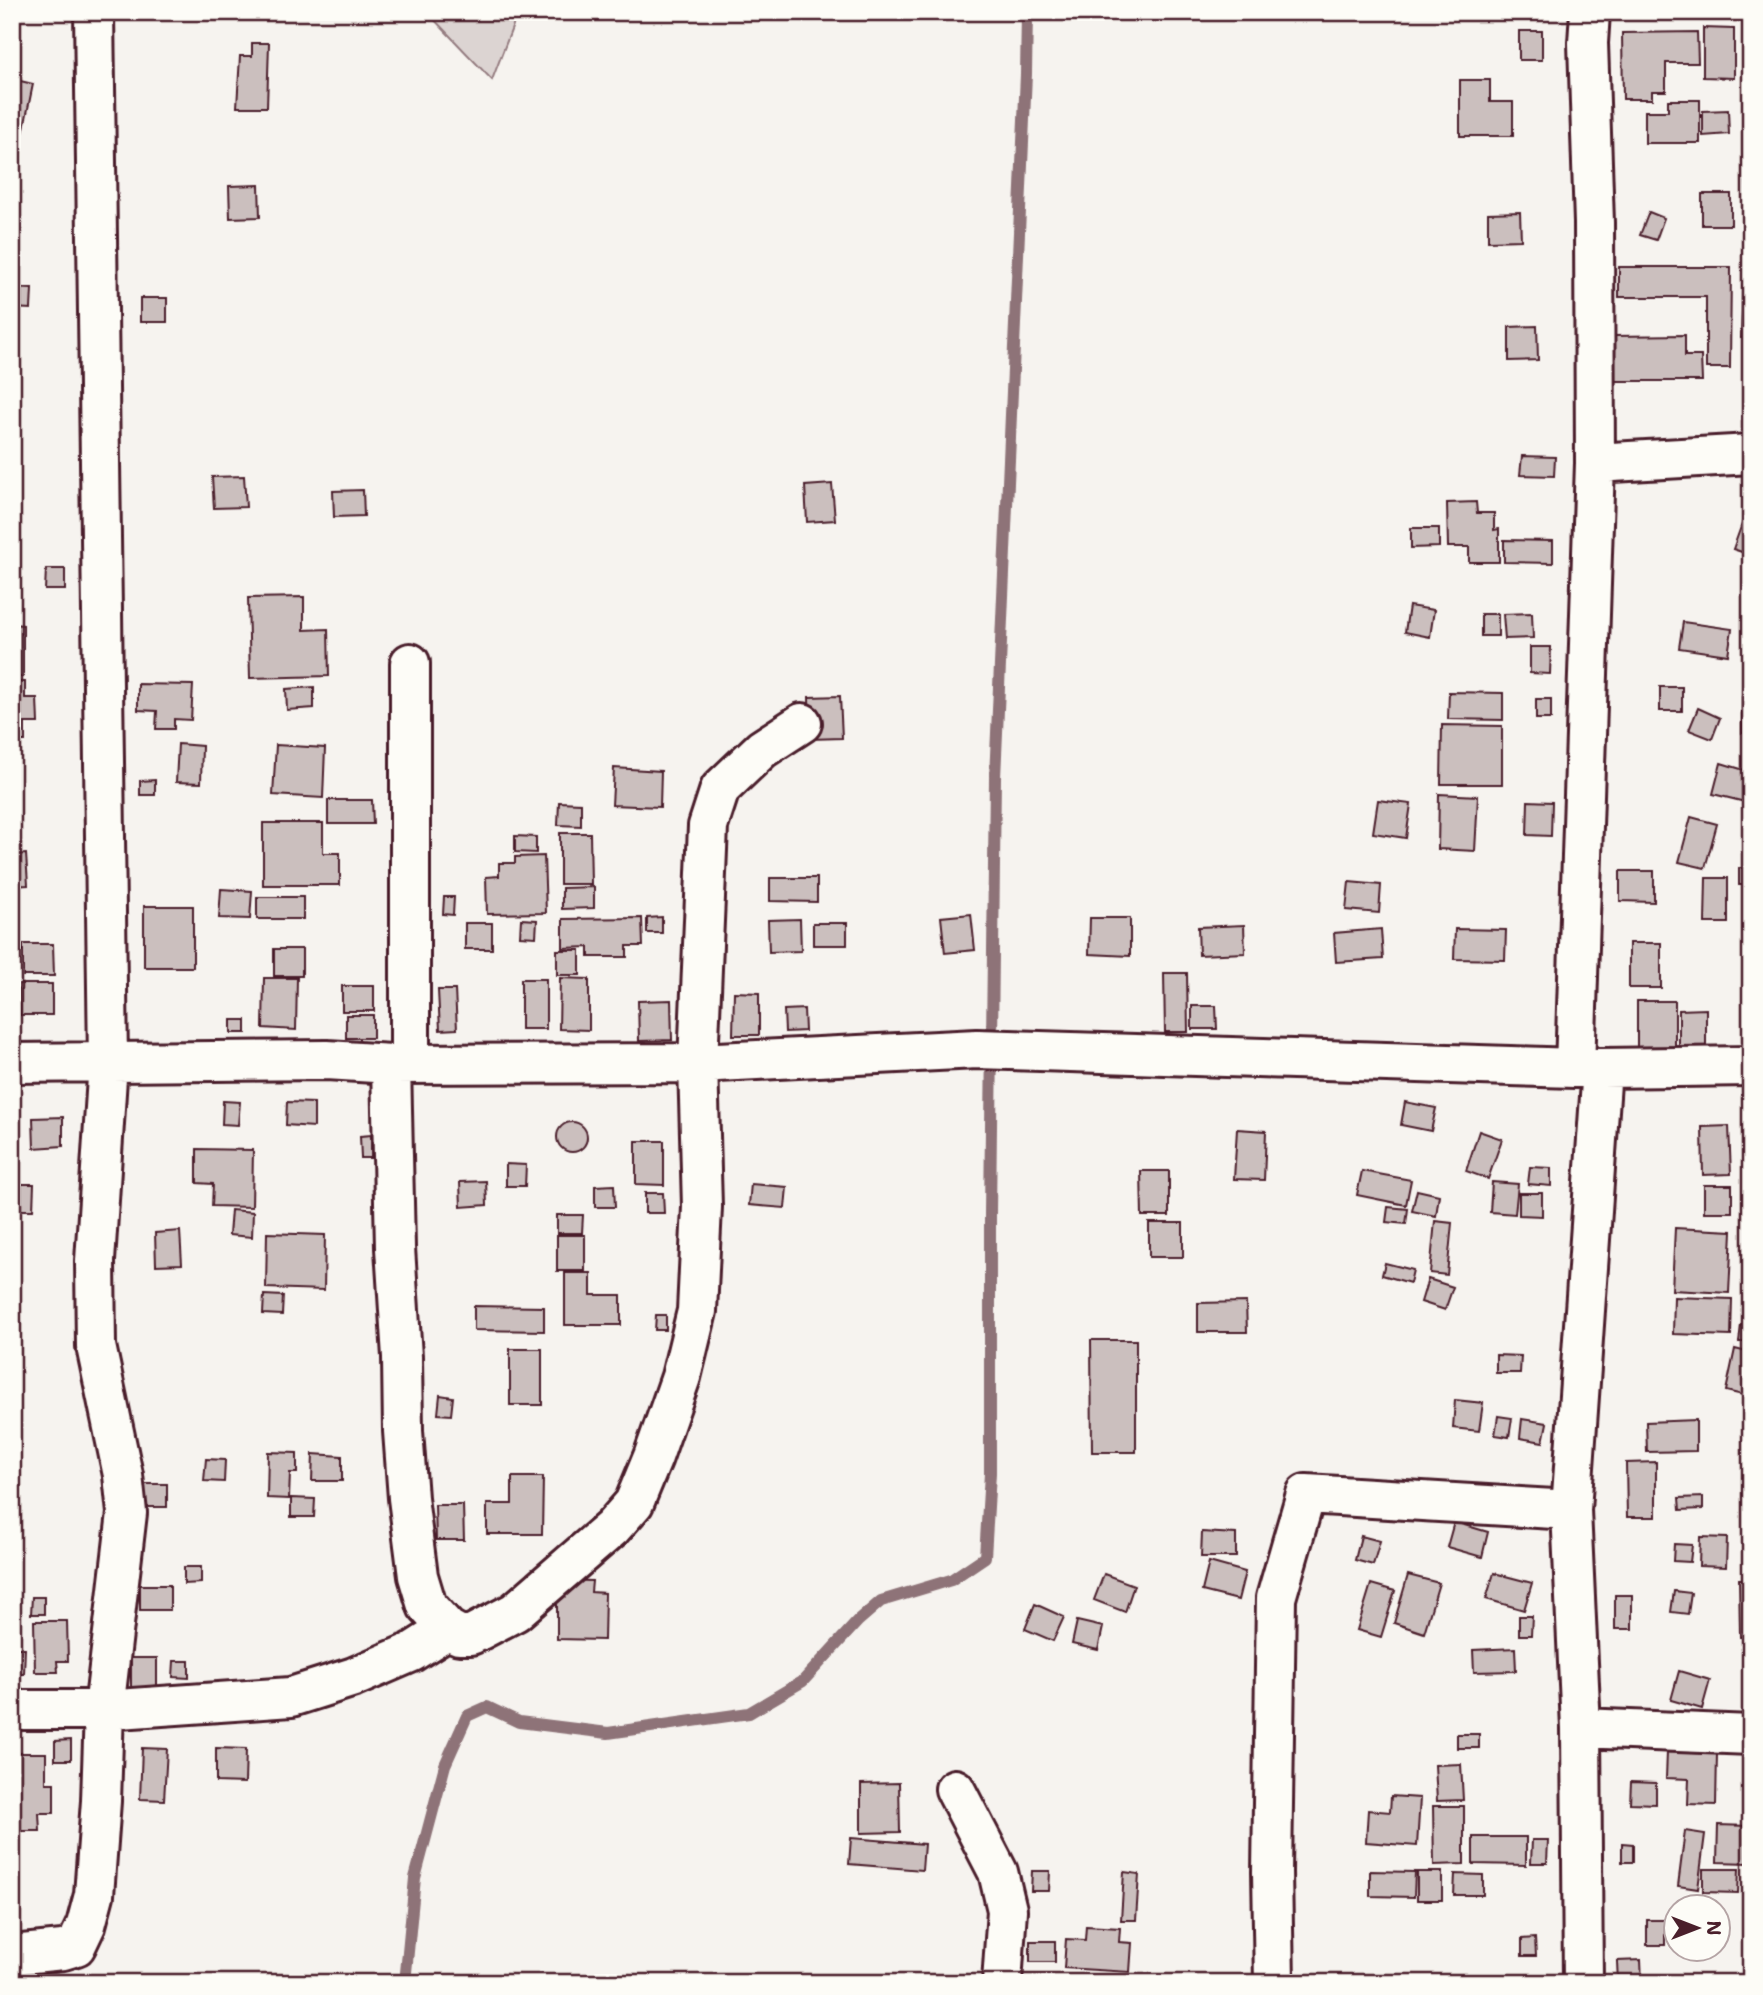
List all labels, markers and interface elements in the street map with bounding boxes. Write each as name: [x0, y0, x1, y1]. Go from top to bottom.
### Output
north arrow: [1662, 1894, 1732, 1964]
text: N: [1701, 1920, 1726, 1936]

